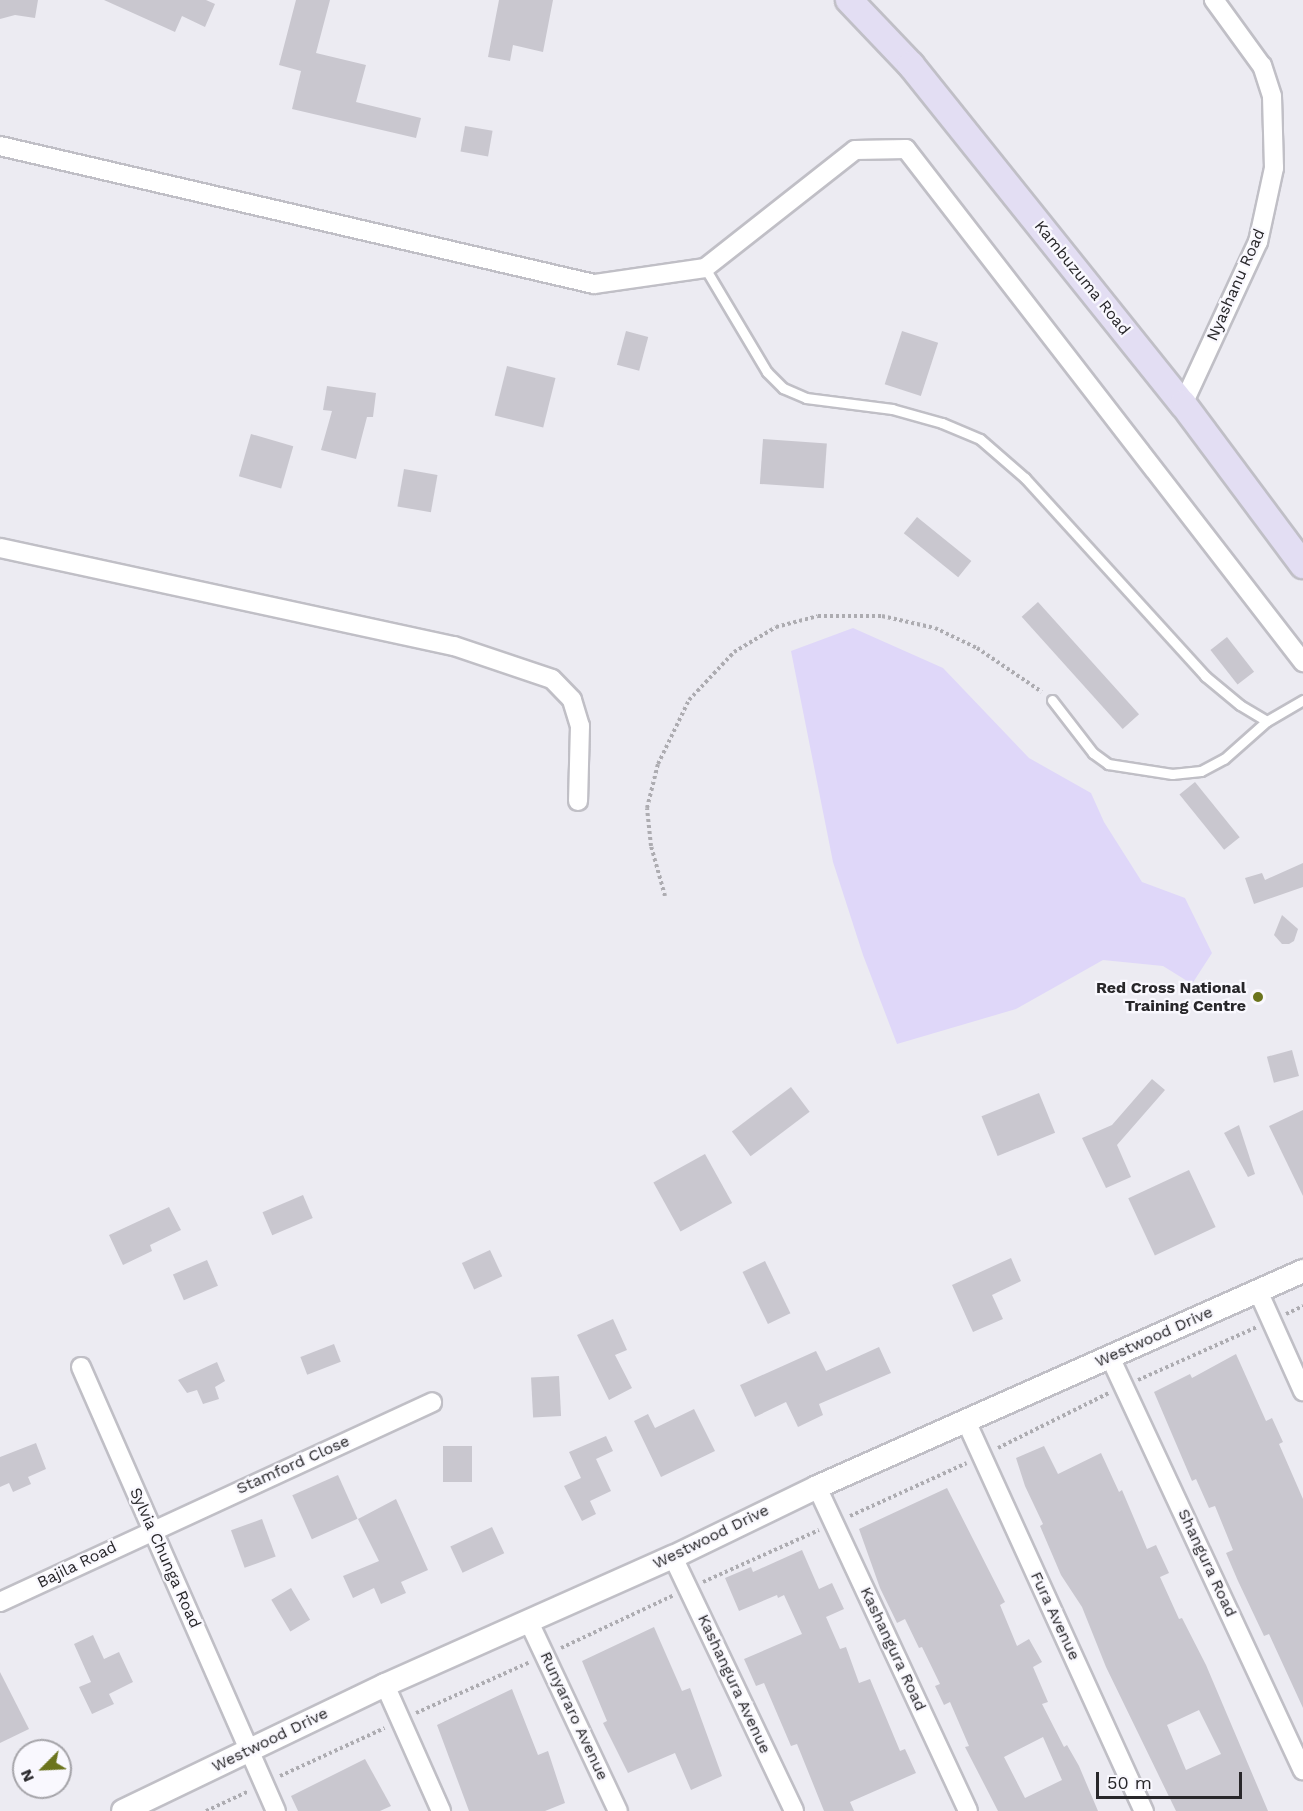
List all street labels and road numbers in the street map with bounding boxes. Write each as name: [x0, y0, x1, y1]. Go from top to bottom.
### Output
street label: Kambuzuma Road: [1030, 217, 1134, 339]
street label: Nyashanu Road: [1203, 226, 1269, 344]
street label: Westwood Drive: [1092, 1302, 1216, 1372]
street label: Stamford Close: [234, 1431, 352, 1499]
street label: Sylvia Chunga Road: [125, 1484, 205, 1632]
street label: Westwood Drive: [650, 1501, 772, 1573]
street label: Shangura Road: [1173, 1506, 1241, 1620]
street label: Bajila Road: [34, 1537, 120, 1593]
street label: Fura Avenue: [1026, 1568, 1084, 1664]
street label: Kashangura Road: [856, 1584, 930, 1714]
street label: Kashangura Avenue: [693, 1611, 775, 1757]
street label: Runyararo Avenue: [536, 1648, 612, 1784]
street label: Westwood Drive: [209, 1704, 331, 1776]

